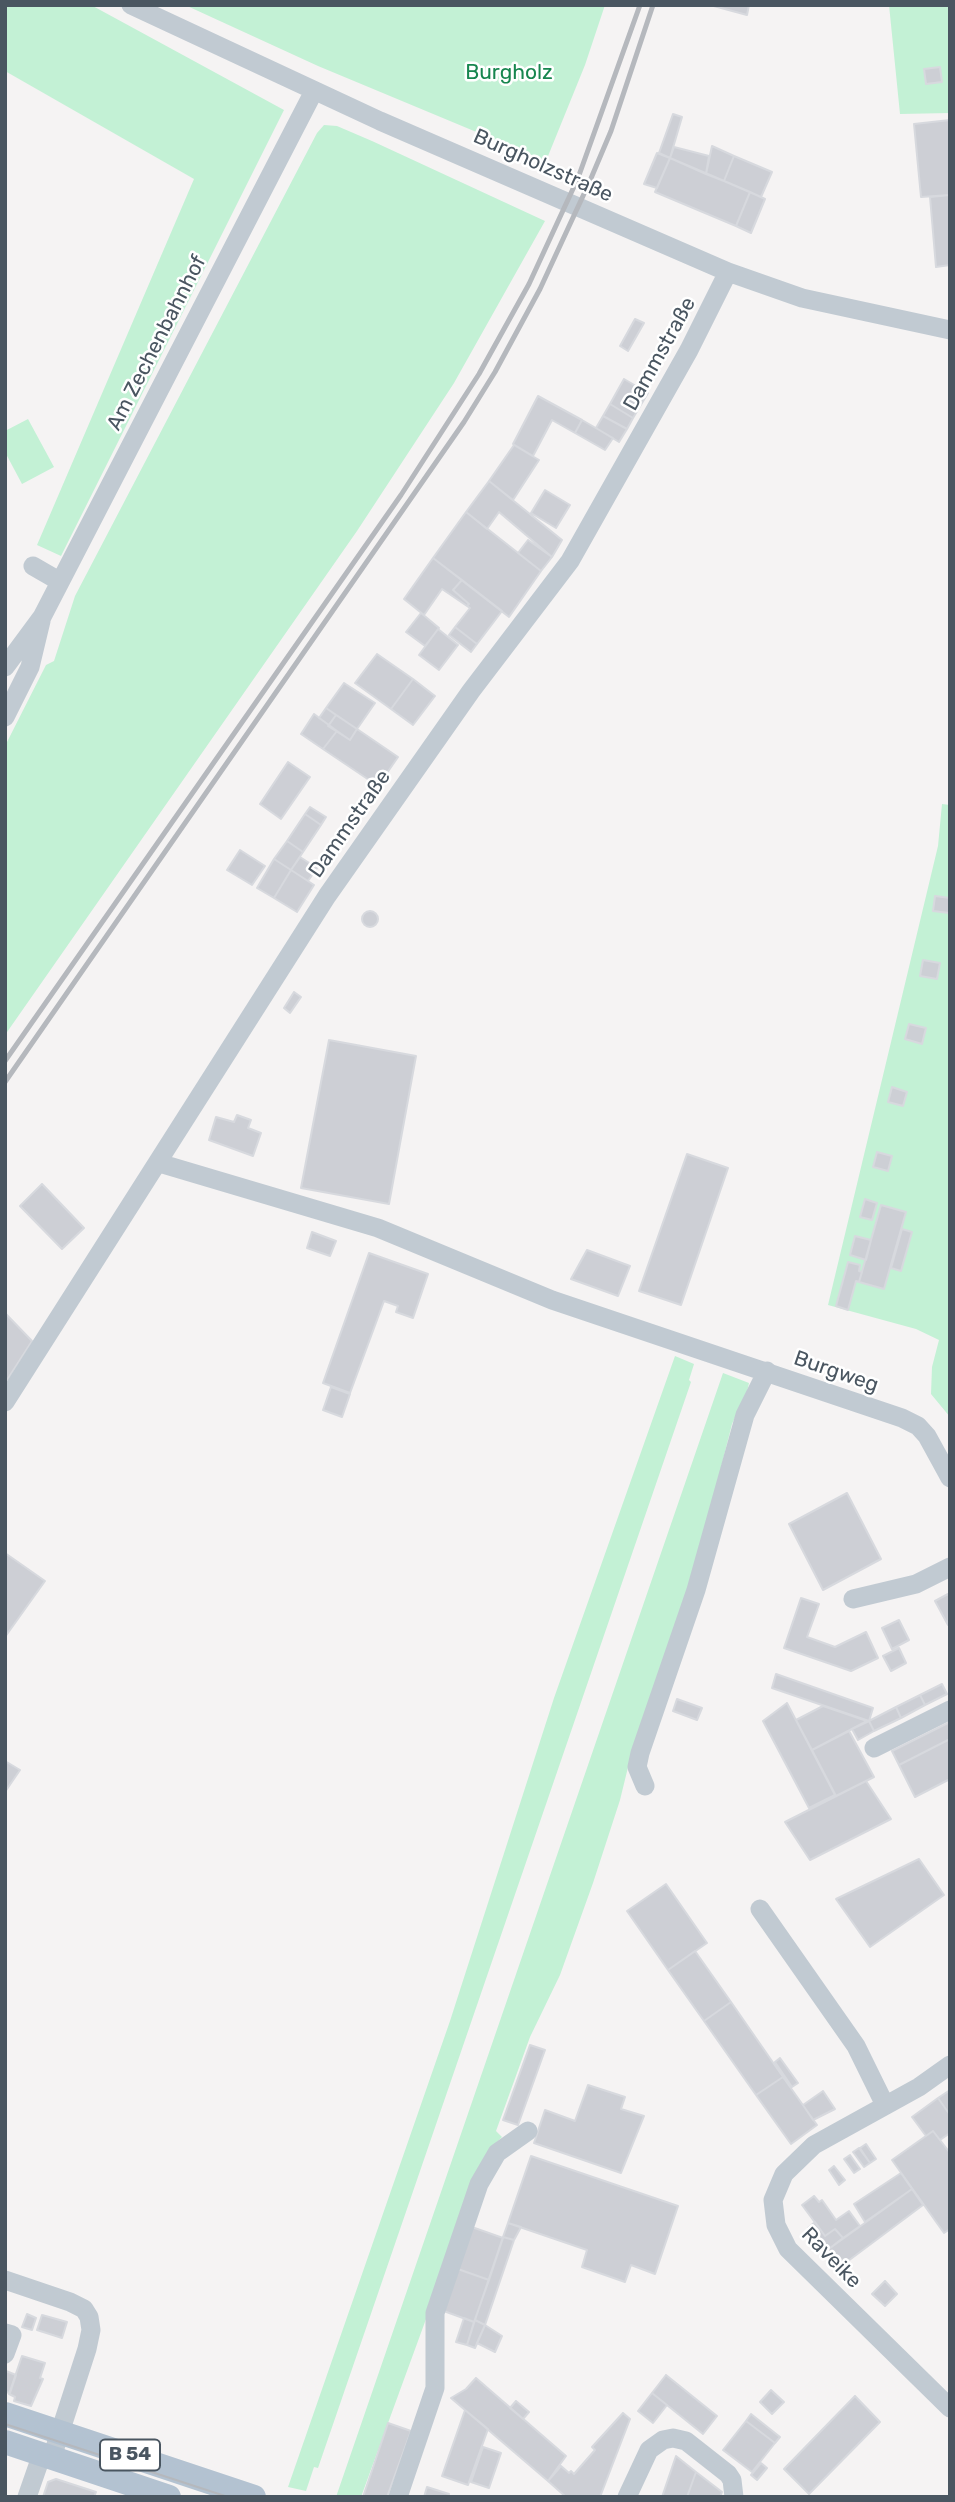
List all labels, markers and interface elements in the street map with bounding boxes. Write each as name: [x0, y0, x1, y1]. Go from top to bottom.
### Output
park label: Burgholz: [465, 60, 553, 86]
street label: Burgholzstraße: [469, 124, 617, 208]
street label: Am Zechenbahnhof: [102, 251, 212, 435]
street label: Dammstraße: [618, 293, 702, 415]
street label: Dammstraße: [304, 765, 396, 883]
street label: Burgweg: [790, 1346, 882, 1398]
street label: Raveike: [796, 2222, 866, 2294]
road number: B 54: [100, 2440, 160, 2470]

